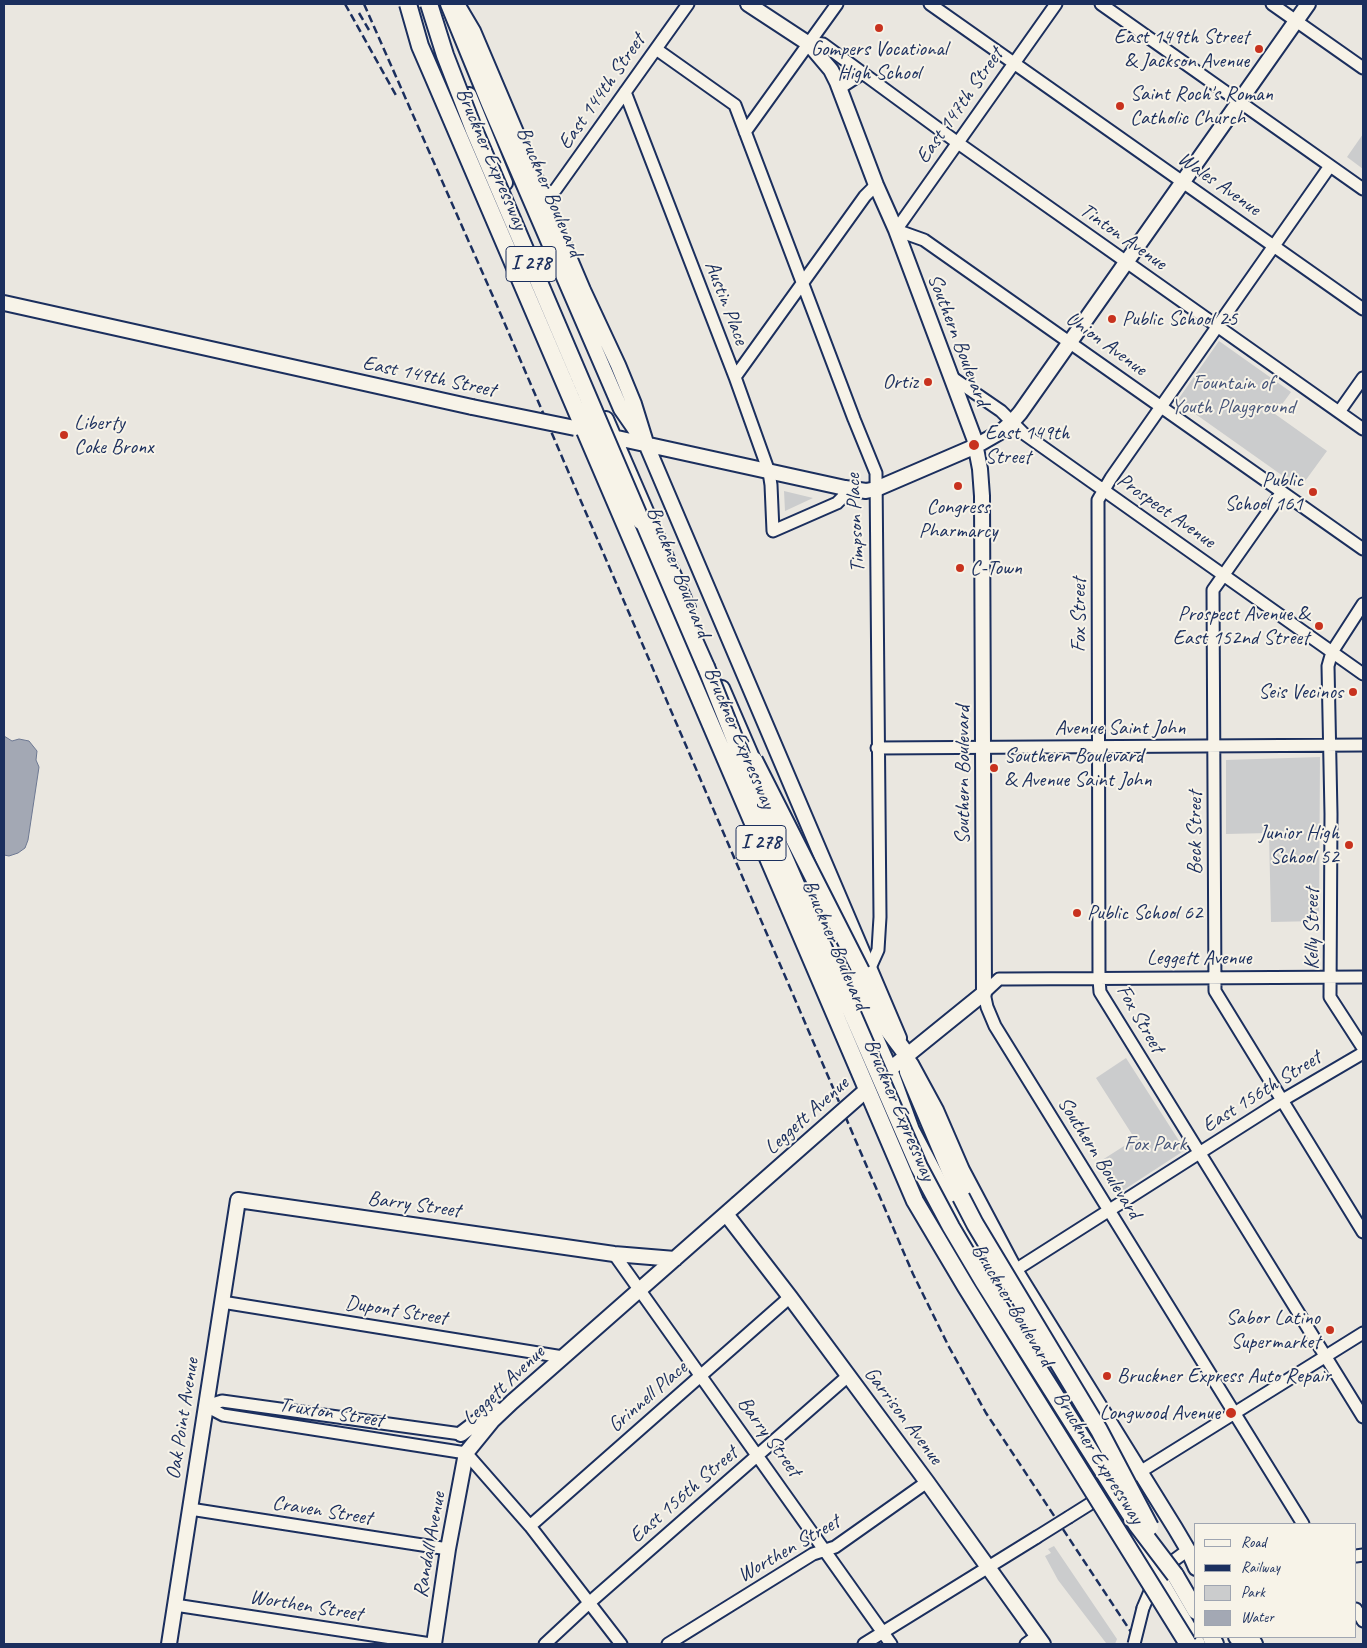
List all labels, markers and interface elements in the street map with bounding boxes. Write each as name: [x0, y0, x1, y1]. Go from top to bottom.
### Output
marker: Gompers Vocational High School: [873, 22, 885, 34]
place label: East 149th Street & Jackson Avenue: [1114, 24, 1249, 74]
street label: East 144th Street: [553, 29, 651, 155]
place label: Gompers Vocational High School: [811, 36, 947, 86]
street label: East 147th Street: [911, 43, 1009, 169]
marker: East 149th Street & Jackson Avenue: [1253, 43, 1265, 55]
place label: Saint Roch's Roman Catholic Church: [1130, 81, 1273, 131]
street label: Bruckner Expressway: [450, 84, 532, 234]
marker: Saint Roch's Roman Catholic Church: [1114, 100, 1126, 112]
street label: Bruckner Boulevard: [510, 123, 588, 261]
street label: Wales Avenue: [1173, 146, 1265, 222]
street label: Tinton Avenue: [1075, 198, 1171, 276]
road number: I 278: [506, 246, 556, 282]
street label: Austin Place: [699, 258, 753, 348]
street label: Southern Boulevard: [921, 271, 995, 409]
street label: Union Avenue: [1061, 306, 1151, 382]
place label: Public School 25: [1122, 306, 1237, 332]
marker: Public School 25: [1106, 313, 1118, 325]
street label: East 149th Street: [360, 351, 498, 403]
place label: Ortiz: [883, 369, 918, 395]
park label: Fountain of Youth Playground: [1171, 370, 1295, 420]
marker: Ortiz: [922, 376, 934, 388]
place label: Liberty Coke Bronx: [74, 410, 153, 460]
place label: East 149th Street: [985, 420, 1069, 470]
marker: Liberty Coke Bronx: [58, 429, 70, 441]
marker: East 149th Street: [967, 438, 981, 452]
place label: Public School 161: [1224, 467, 1303, 517]
street label: Prospect Avenue: [1112, 468, 1220, 554]
street label: Timpson Place: [841, 473, 871, 573]
marker: Congress Pharmarcy: [952, 480, 964, 492]
marker: Public School 161: [1307, 486, 1319, 498]
place label: Congress Pharmarcy: [919, 494, 997, 544]
street label: Bruckner Boulevard: [640, 503, 716, 641]
place label: C-Town: [970, 555, 1022, 581]
marker: C-Town: [954, 562, 966, 574]
street label: Fox Street: [1066, 578, 1092, 652]
place label: Prospect Avenue & East 152nd Street: [1173, 601, 1309, 651]
marker: Prospect Avenue & East 152nd Street: [1313, 620, 1325, 632]
street label: Bruckner Expressway: [698, 663, 780, 813]
place label: Seis Vecinos: [1258, 679, 1343, 705]
marker: Seis Vecinos: [1347, 686, 1359, 698]
street label: Southern Boulevard: [950, 706, 976, 844]
street label: Avenue Saint John: [1055, 715, 1185, 741]
place label: Southern Boulevard & Avenue Saint John: [1004, 743, 1152, 793]
marker: Southern Boulevard & Avenue Saint John: [988, 762, 1000, 774]
street label: Beck Street: [1182, 791, 1208, 875]
place label: Junior High School 52: [1259, 820, 1339, 870]
road number: I 278: [736, 826, 786, 860]
marker: Junior High School 52: [1343, 839, 1355, 851]
street label: Bruckner Boulevard: [796, 876, 874, 1014]
street label: Kelly Street: [1299, 888, 1325, 970]
place label: Public School 62: [1087, 900, 1202, 926]
marker: Public School 62: [1071, 907, 1083, 919]
street label: Leggett Avenue: [1147, 945, 1251, 971]
street label: Fox Street: [1110, 980, 1170, 1058]
street label: Bruckner Expressway: [858, 1035, 940, 1185]
street label: East 156th Street: [1198, 1046, 1326, 1138]
street label: Leggett Avenue: [760, 1072, 854, 1160]
street label: Southern Boulevard: [1051, 1092, 1147, 1224]
park label: Fox Park: [1124, 1131, 1186, 1157]
street label: Barry Street: [366, 1186, 462, 1224]
street label: Bruckner Boulevard: [966, 1239, 1058, 1371]
street label: Dupont Street: [343, 1291, 449, 1331]
place label: Sabor Latino Supermarket: [1226, 1305, 1320, 1355]
marker: Sabor Latino Supermarket: [1324, 1324, 1336, 1336]
street label: Leggett Avenue: [458, 1341, 550, 1431]
street label: Grinnell Place: [603, 1356, 693, 1438]
street label: Oak Point Avenue: [161, 1357, 205, 1481]
street label: Garrison Avenue: [858, 1362, 948, 1470]
place label: Bruckner Express Auto Repair: [1117, 1363, 1331, 1389]
marker: Bruckner Express Auto Repair: [1101, 1370, 1113, 1382]
street label: Bruckner Expressway: [1047, 1387, 1149, 1529]
street label: Truxton Street: [277, 1392, 385, 1434]
street label: Barry Street: [731, 1392, 807, 1482]
place label: Longwood Avenue: [1099, 1400, 1220, 1426]
marker: Longwood Avenue: [1224, 1406, 1238, 1420]
street label: East 156th Street: [625, 1441, 743, 1549]
street label: Randall Avenue: [408, 1490, 452, 1600]
street label: Craven Street: [270, 1491, 374, 1531]
street label: Worthen Street: [733, 1510, 845, 1588]
legend: [1194, 1523, 1357, 1638]
text: Road: [1241, 1533, 1266, 1552]
text: Railway: [1241, 1558, 1280, 1577]
text: Park: [1241, 1583, 1265, 1602]
street label: Worthen Street: [248, 1585, 364, 1627]
text: Water: [1241, 1608, 1274, 1627]

